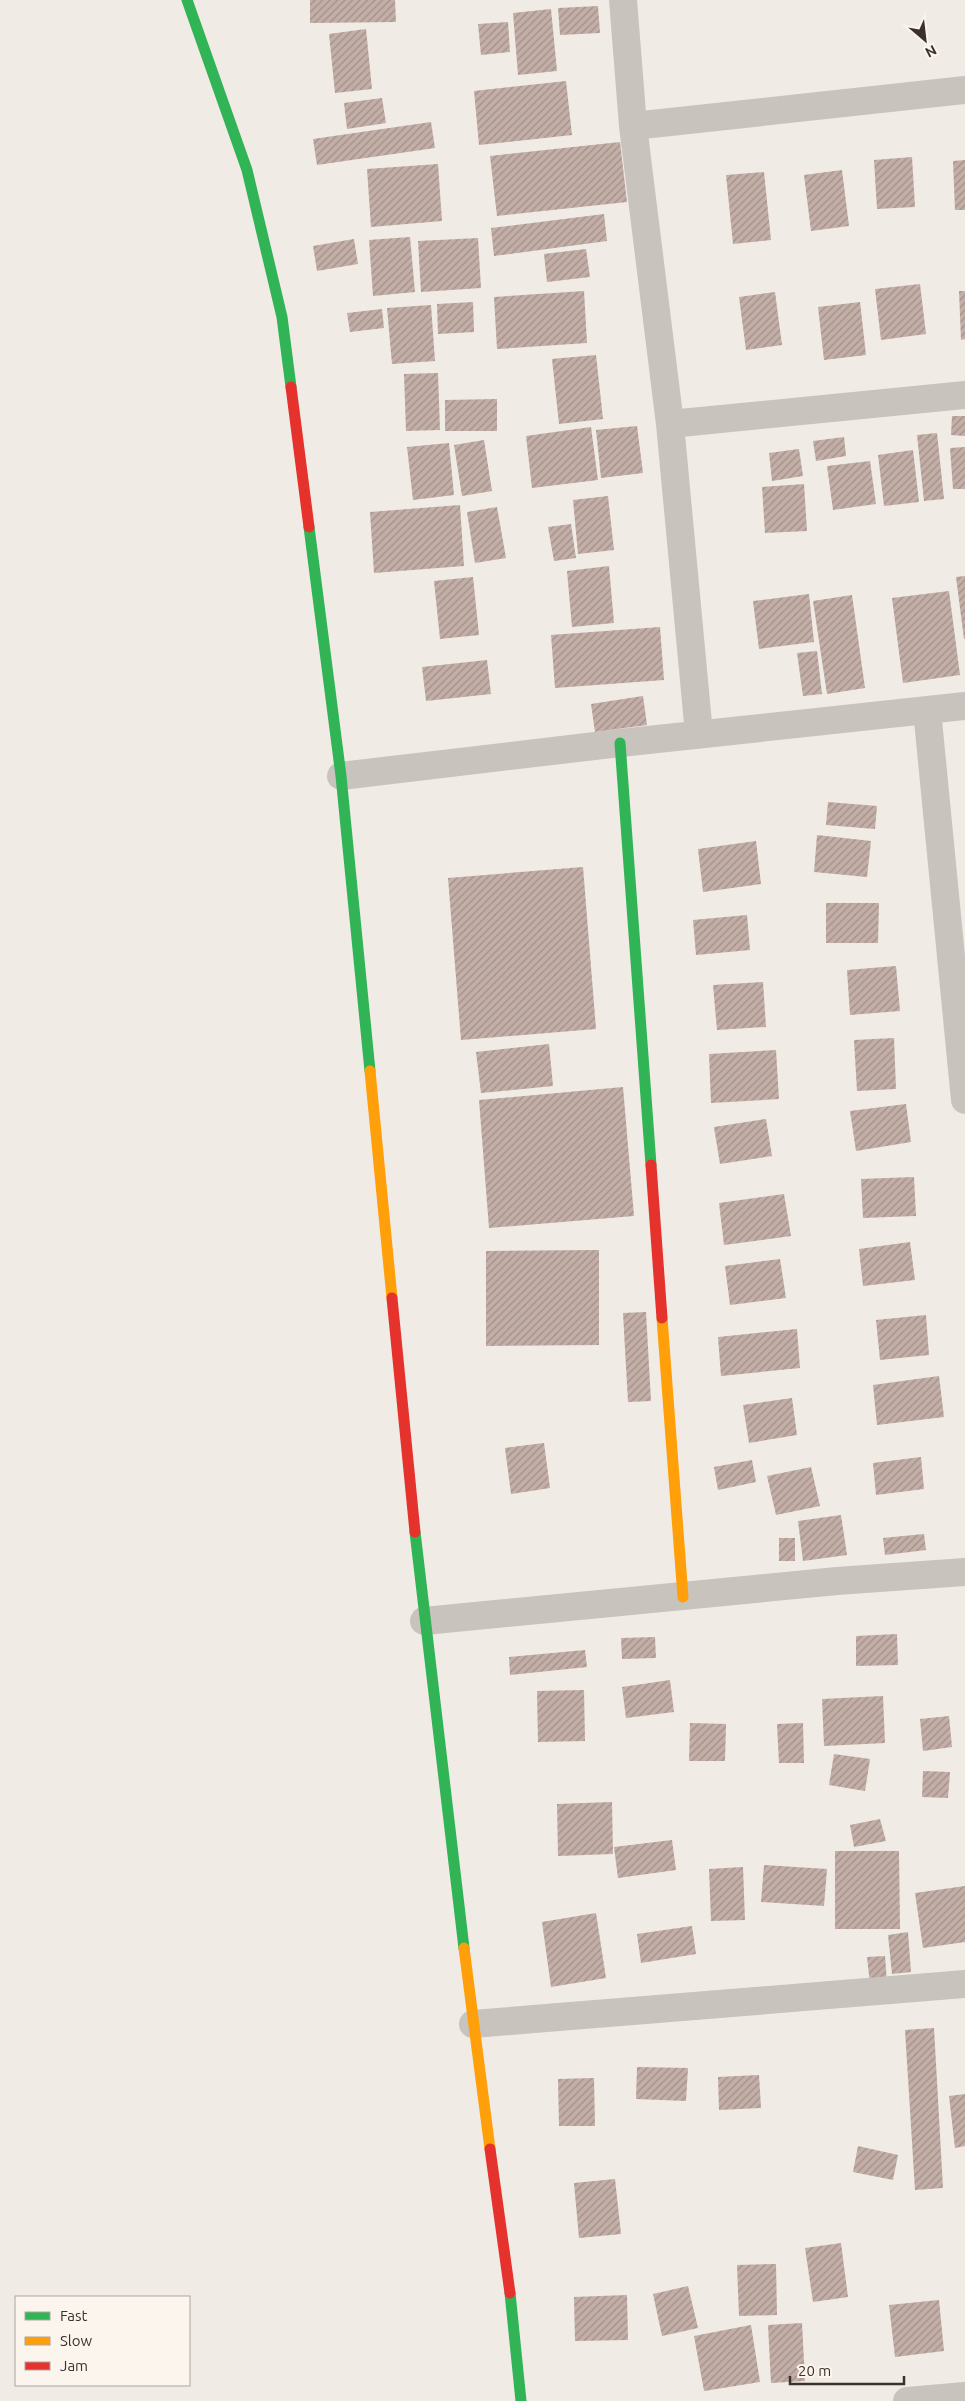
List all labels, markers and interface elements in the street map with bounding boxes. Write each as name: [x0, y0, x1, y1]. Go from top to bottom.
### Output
north arrow: [900, 15, 950, 65]
text: N: [923, 42, 939, 61]
legend: [15, 2296, 190, 2386]
text: Fast: [60, 2307, 88, 2324]
text: Slow: [60, 2332, 93, 2349]
scale bar: [790, 2354, 904, 2386]
text: Jam: [60, 2357, 88, 2374]
text: 20 m: [798, 2362, 831, 2379]

